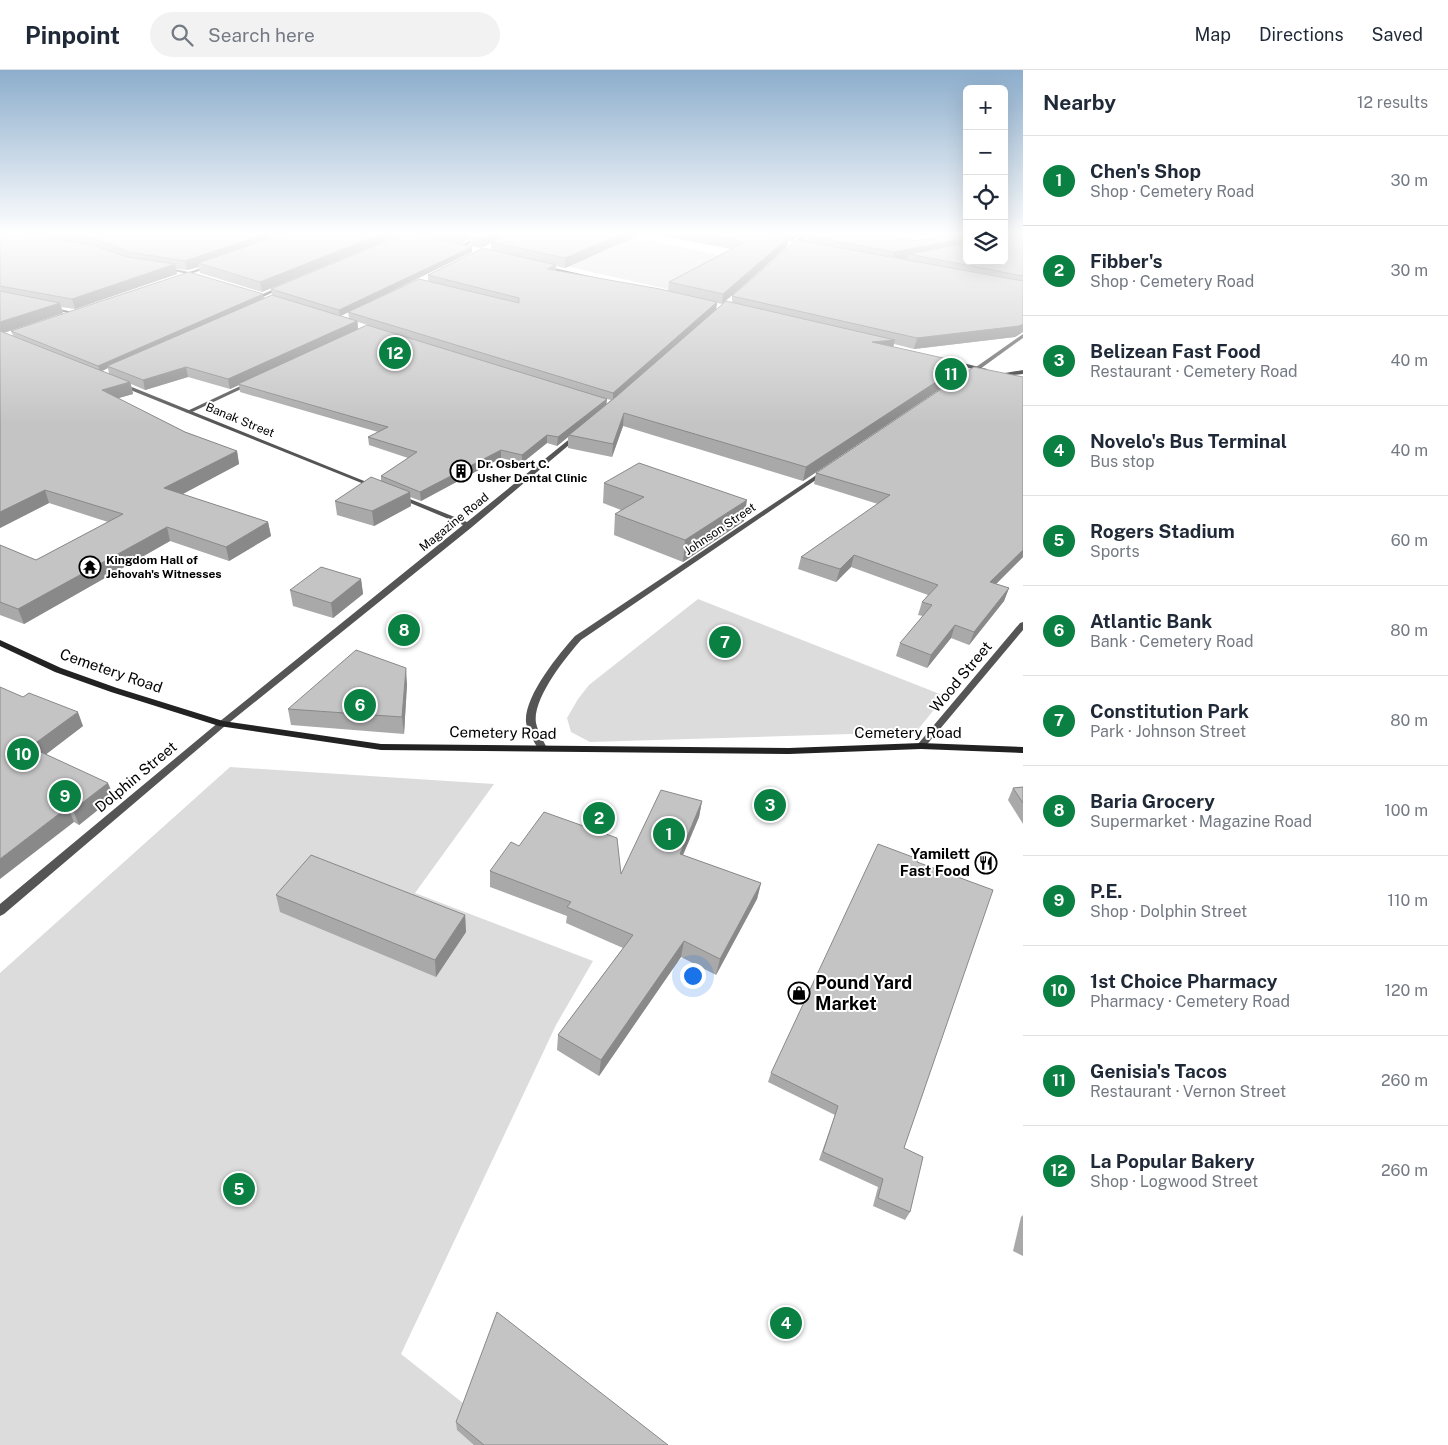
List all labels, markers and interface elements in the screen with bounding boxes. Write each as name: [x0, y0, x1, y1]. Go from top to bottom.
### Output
search box: [150, 12, 500, 57]
text: Pinpoint: [25, 21, 120, 49]
icon: search: [168, 21, 196, 49]
text: Search here: [208, 24, 315, 46]
text: Map: [1194, 24, 1231, 45]
text: Directions: [1259, 24, 1344, 45]
text: Saved: [1372, 24, 1423, 45]
map controls: [963, 85, 1008, 265]
button: +: [963, 85, 1008, 130]
text: Nearby: [1043, 90, 1116, 115]
text: 12 results: [1357, 93, 1428, 112]
button: −: [963, 130, 1008, 175]
text: Chen's Shop: [1090, 160, 1201, 182]
text: 1: [1056, 171, 1062, 190]
text: 30 m: [1391, 171, 1428, 190]
button: locate: [963, 175, 1008, 220]
text: Shop · Cemetery Road: [1090, 182, 1254, 201]
button: layers: [963, 220, 1008, 265]
text: Fibber's: [1090, 250, 1163, 272]
text: 2: [1054, 261, 1064, 280]
text: 30 m: [1391, 261, 1428, 280]
text: Shop · Cemetery Road: [1090, 272, 1254, 291]
pin: 12: [379, 334, 411, 372]
text: Belizean Fast Food: [1090, 340, 1261, 362]
text: 3: [1054, 351, 1064, 370]
text: 40 m: [1390, 351, 1428, 370]
pin: 11: [935, 355, 967, 393]
text: Restaurant · Cemetery Road: [1090, 362, 1298, 381]
street label: Banak Street: [204, 400, 277, 440]
text: Novelo's Bus Terminal: [1090, 430, 1287, 452]
text: 4: [1054, 441, 1064, 460]
text: 40 m: [1390, 441, 1428, 460]
text: Bus stop: [1090, 452, 1154, 471]
place label: Dr. Osbert C. Usher Dental Clinic: [477, 457, 588, 485]
building icon: Dr. Osbert C. Usher Dental Clinic: [449, 459, 473, 483]
street label: Magazine Road: [417, 490, 491, 554]
street label: Johnson Street: [682, 500, 759, 558]
text: Rogers Stadium: [1090, 520, 1235, 542]
text: 5: [1054, 531, 1064, 550]
text: 60 m: [1391, 531, 1428, 550]
text: Sports: [1090, 542, 1140, 561]
place label: Kingdom Hall of Jehovah's Witnesses: [106, 553, 222, 581]
temple icon: Kingdom Hall of Jehovah's Witnesses: [78, 555, 102, 579]
text: Atlantic Bank: [1090, 610, 1212, 632]
pin: 8: [388, 611, 420, 649]
text: 6: [1054, 621, 1064, 640]
text: 80 m: [1390, 621, 1428, 640]
pin: 7: [709, 623, 741, 661]
text: Bank · Cemetery Road: [1090, 632, 1254, 651]
street label: Wood Street: [926, 638, 995, 715]
street label: Cemetery Road: [58, 645, 165, 696]
pin: 6: [344, 686, 376, 724]
text: Constitution Park: [1090, 700, 1249, 722]
text: 7: [1054, 711, 1064, 730]
text: 80 m: [1390, 711, 1428, 730]
text: Park · Johnson Street: [1090, 722, 1246, 741]
street label: Cemetery Road: [449, 723, 557, 742]
street label: Cemetery Road: [854, 724, 962, 741]
pin: 10: [7, 735, 39, 773]
street label: Dolphin Street: [92, 738, 180, 816]
pin: 9: [49, 777, 81, 815]
pin: 3: [754, 786, 786, 824]
text: Baria Grocery: [1090, 790, 1215, 812]
pin: 2: [583, 799, 615, 837]
text: 8: [1054, 801, 1064, 820]
text: 100 m: [1384, 801, 1428, 820]
text: Supermarket · Magazine Road: [1090, 812, 1312, 831]
pin: 1: [653, 815, 685, 853]
place label: Yamilett Fast Food: [900, 845, 970, 879]
restaurant icon: Yamilett Fast Food: [974, 851, 998, 875]
text: P.E.: [1090, 880, 1122, 902]
text: 9: [1054, 891, 1064, 910]
text: 110 m: [1387, 891, 1428, 910]
text: Shop · Dolphin Street: [1090, 902, 1247, 921]
your location: [680, 963, 706, 989]
text: 1st Choice Pharmacy: [1090, 970, 1277, 992]
place label: Pound Yard Market: [815, 972, 912, 1014]
shop icon: Pound Yard Market: [787, 981, 811, 1005]
text: 10: [1050, 981, 1068, 1000]
text: 120 m: [1384, 981, 1428, 1000]
text: Pharmacy · Cemetery Road: [1090, 992, 1290, 1011]
text: Genisia's Tacos: [1090, 1060, 1227, 1082]
text: 11: [1052, 1071, 1066, 1090]
text: 260 m: [1381, 1071, 1428, 1090]
text: Restaurant · Vernon Street: [1090, 1082, 1286, 1101]
text: La Popular Bakery: [1090, 1150, 1255, 1172]
text: 12: [1050, 1161, 1068, 1180]
text: 260 m: [1381, 1161, 1428, 1180]
pin: 5: [223, 1170, 255, 1208]
text: Shop · Logwood Street: [1090, 1172, 1258, 1191]
pin: 4: [770, 1304, 802, 1342]

